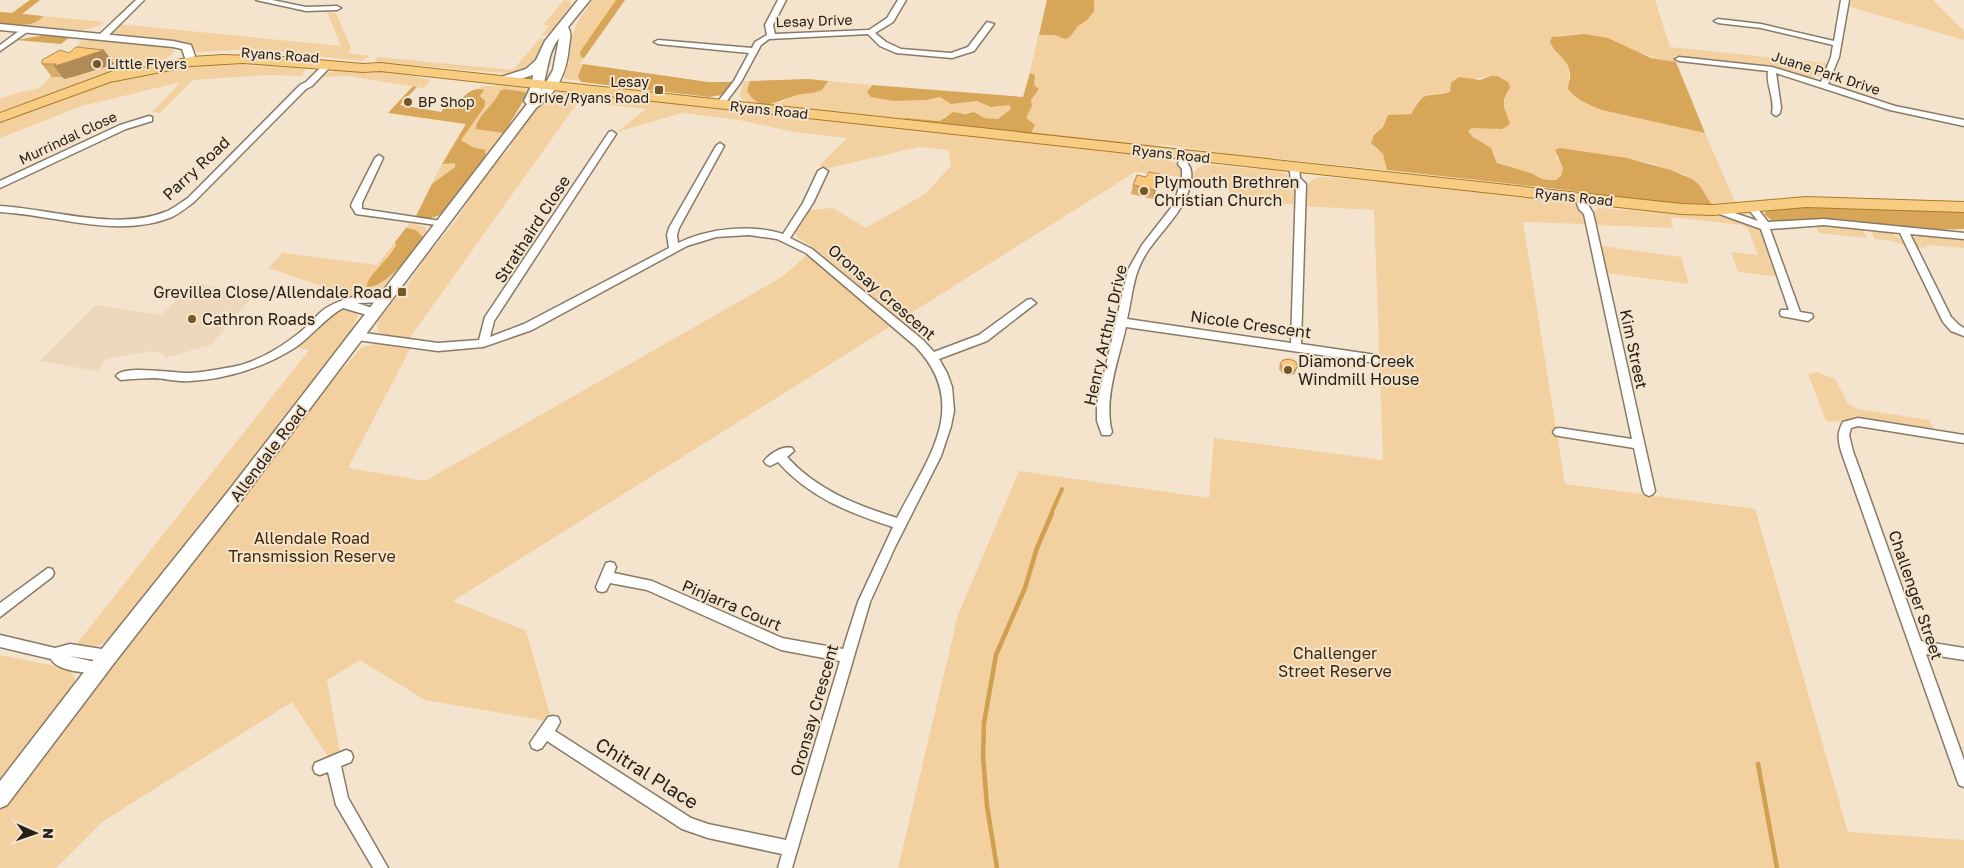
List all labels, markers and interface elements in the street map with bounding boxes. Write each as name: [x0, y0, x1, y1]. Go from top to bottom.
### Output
street label: Lesay Drive: [775, 11, 853, 30]
street label: Ryans Road: [240, 43, 320, 66]
street label: Juane Park Drive: [1770, 47, 1882, 98]
place label: Little Flyers: [107, 55, 187, 72]
marker: Little Flyers: [91, 58, 103, 70]
place label: Lesay Drive/Ryans Road: [529, 73, 649, 106]
marker: Lesay Drive/Ryans Road: [653, 84, 665, 96]
place label: BP Shop: [418, 93, 475, 110]
marker: BP Shop: [402, 96, 414, 108]
street label: Ryans Road: [729, 97, 809, 122]
street label: Murrindal Close: [16, 107, 119, 168]
street label: Parry Road: [158, 132, 234, 204]
street label: Ryans Road: [1131, 141, 1211, 166]
street label: Strathaird Close: [490, 172, 574, 286]
place label: Plymouth Brethren Christian Church: [1154, 172, 1299, 210]
street label: Ryans Road: [1534, 184, 1614, 209]
marker: Plymouth Brethren Christian Church: [1138, 185, 1150, 197]
street label: Oronsay Crescent: [824, 240, 940, 344]
street label: Henry Arthur Drive: [1079, 263, 1131, 407]
place label: Grevillea Close/Allendale Road: [153, 282, 392, 302]
marker: Grevillea Close/Allendale Road: [396, 286, 408, 298]
street label: Nicole Crescent: [1189, 306, 1313, 342]
street label: Kim Street: [1616, 307, 1652, 391]
place label: Cathron Roads: [202, 309, 315, 329]
marker: Cathron Roads: [186, 313, 198, 325]
place label: Diamond Creek Windmill House: [1298, 351, 1419, 389]
marker: Diamond Creek Windmill House: [1282, 364, 1294, 376]
street label: Allendale Road: [225, 401, 311, 505]
park label: Allendale Road Transmission Reserve: [228, 528, 396, 566]
street label: Challenger Street: [1884, 528, 1948, 662]
street label: Pinjarra Court: [679, 575, 785, 635]
street label: Oronsay Crescent: [786, 642, 842, 778]
park label: Challenger Street Reserve: [1278, 643, 1392, 681]
street label: Chitral Place: [592, 732, 703, 813]
north arrow: [10, 808, 60, 858]
text: N: [40, 828, 57, 839]

